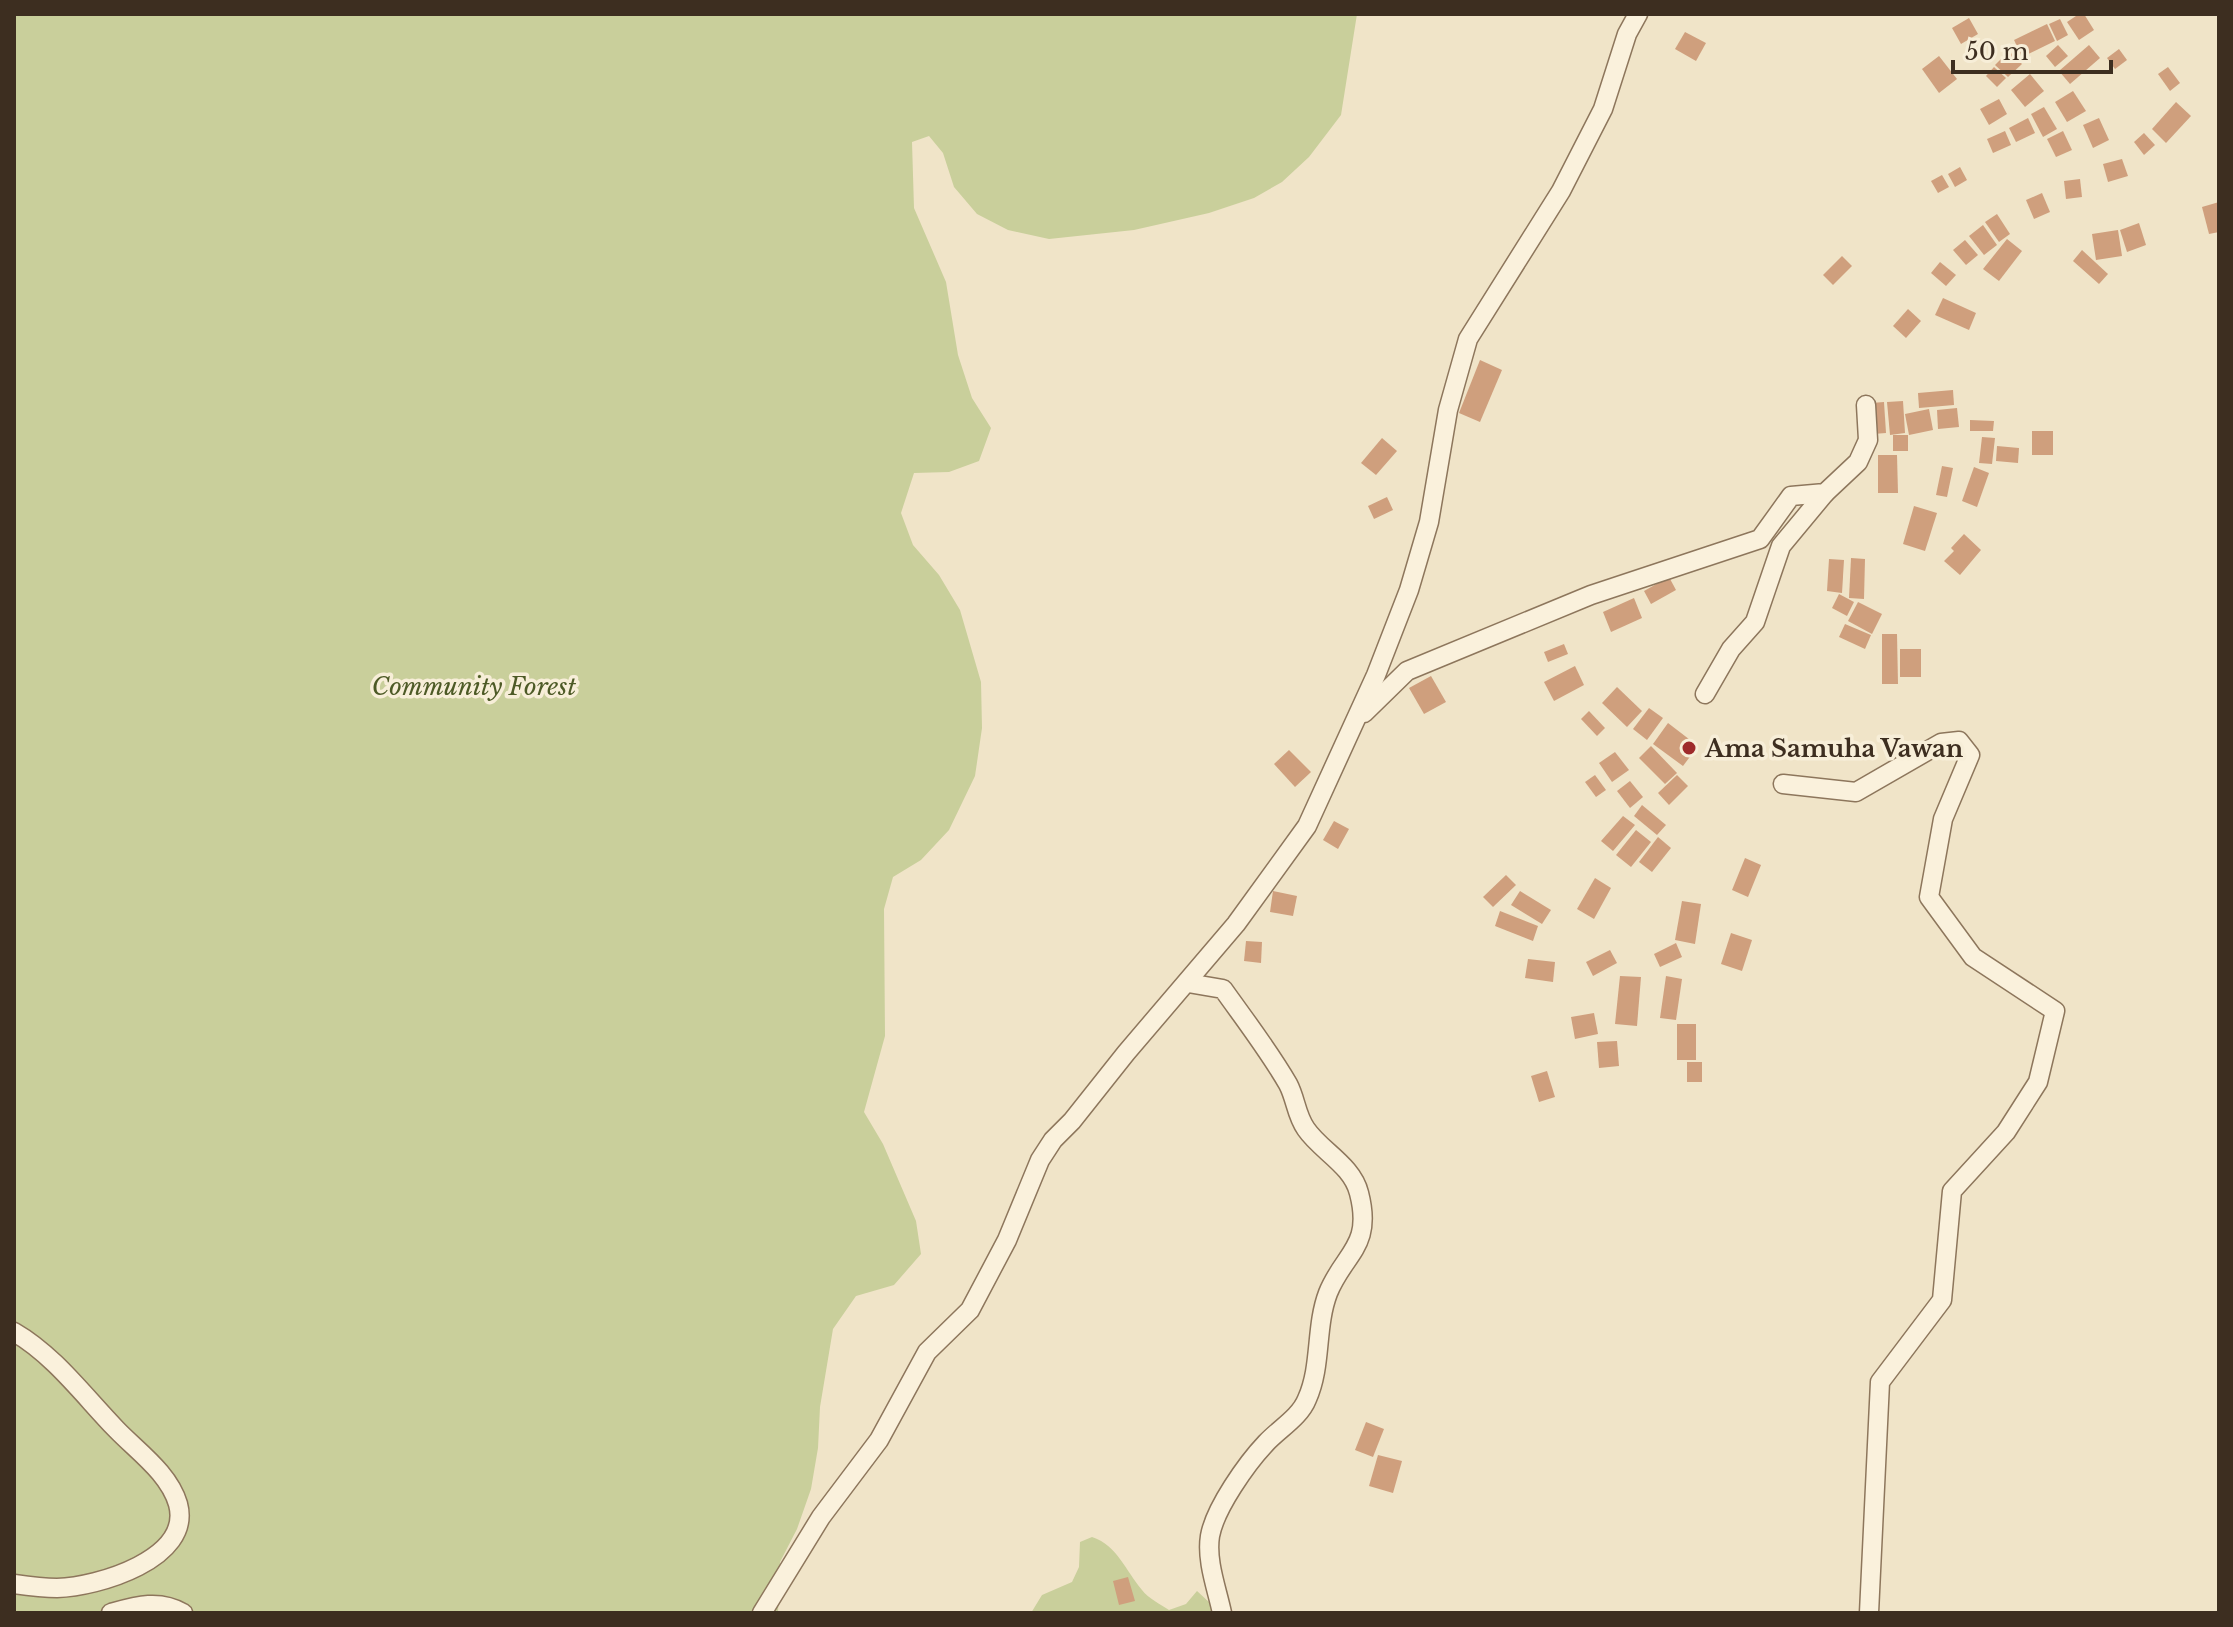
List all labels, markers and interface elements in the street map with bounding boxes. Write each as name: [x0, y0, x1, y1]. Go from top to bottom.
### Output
scale bar: [1953, 24, 2111, 74]
text: 50 m: [1965, 37, 2029, 66]
park label: Community Forest: [372, 672, 576, 701]
place label: Ama Samuha Vawan: [1704, 734, 1964, 763]
marker: Ama Samuha Vawan: [1680, 739, 1698, 757]

